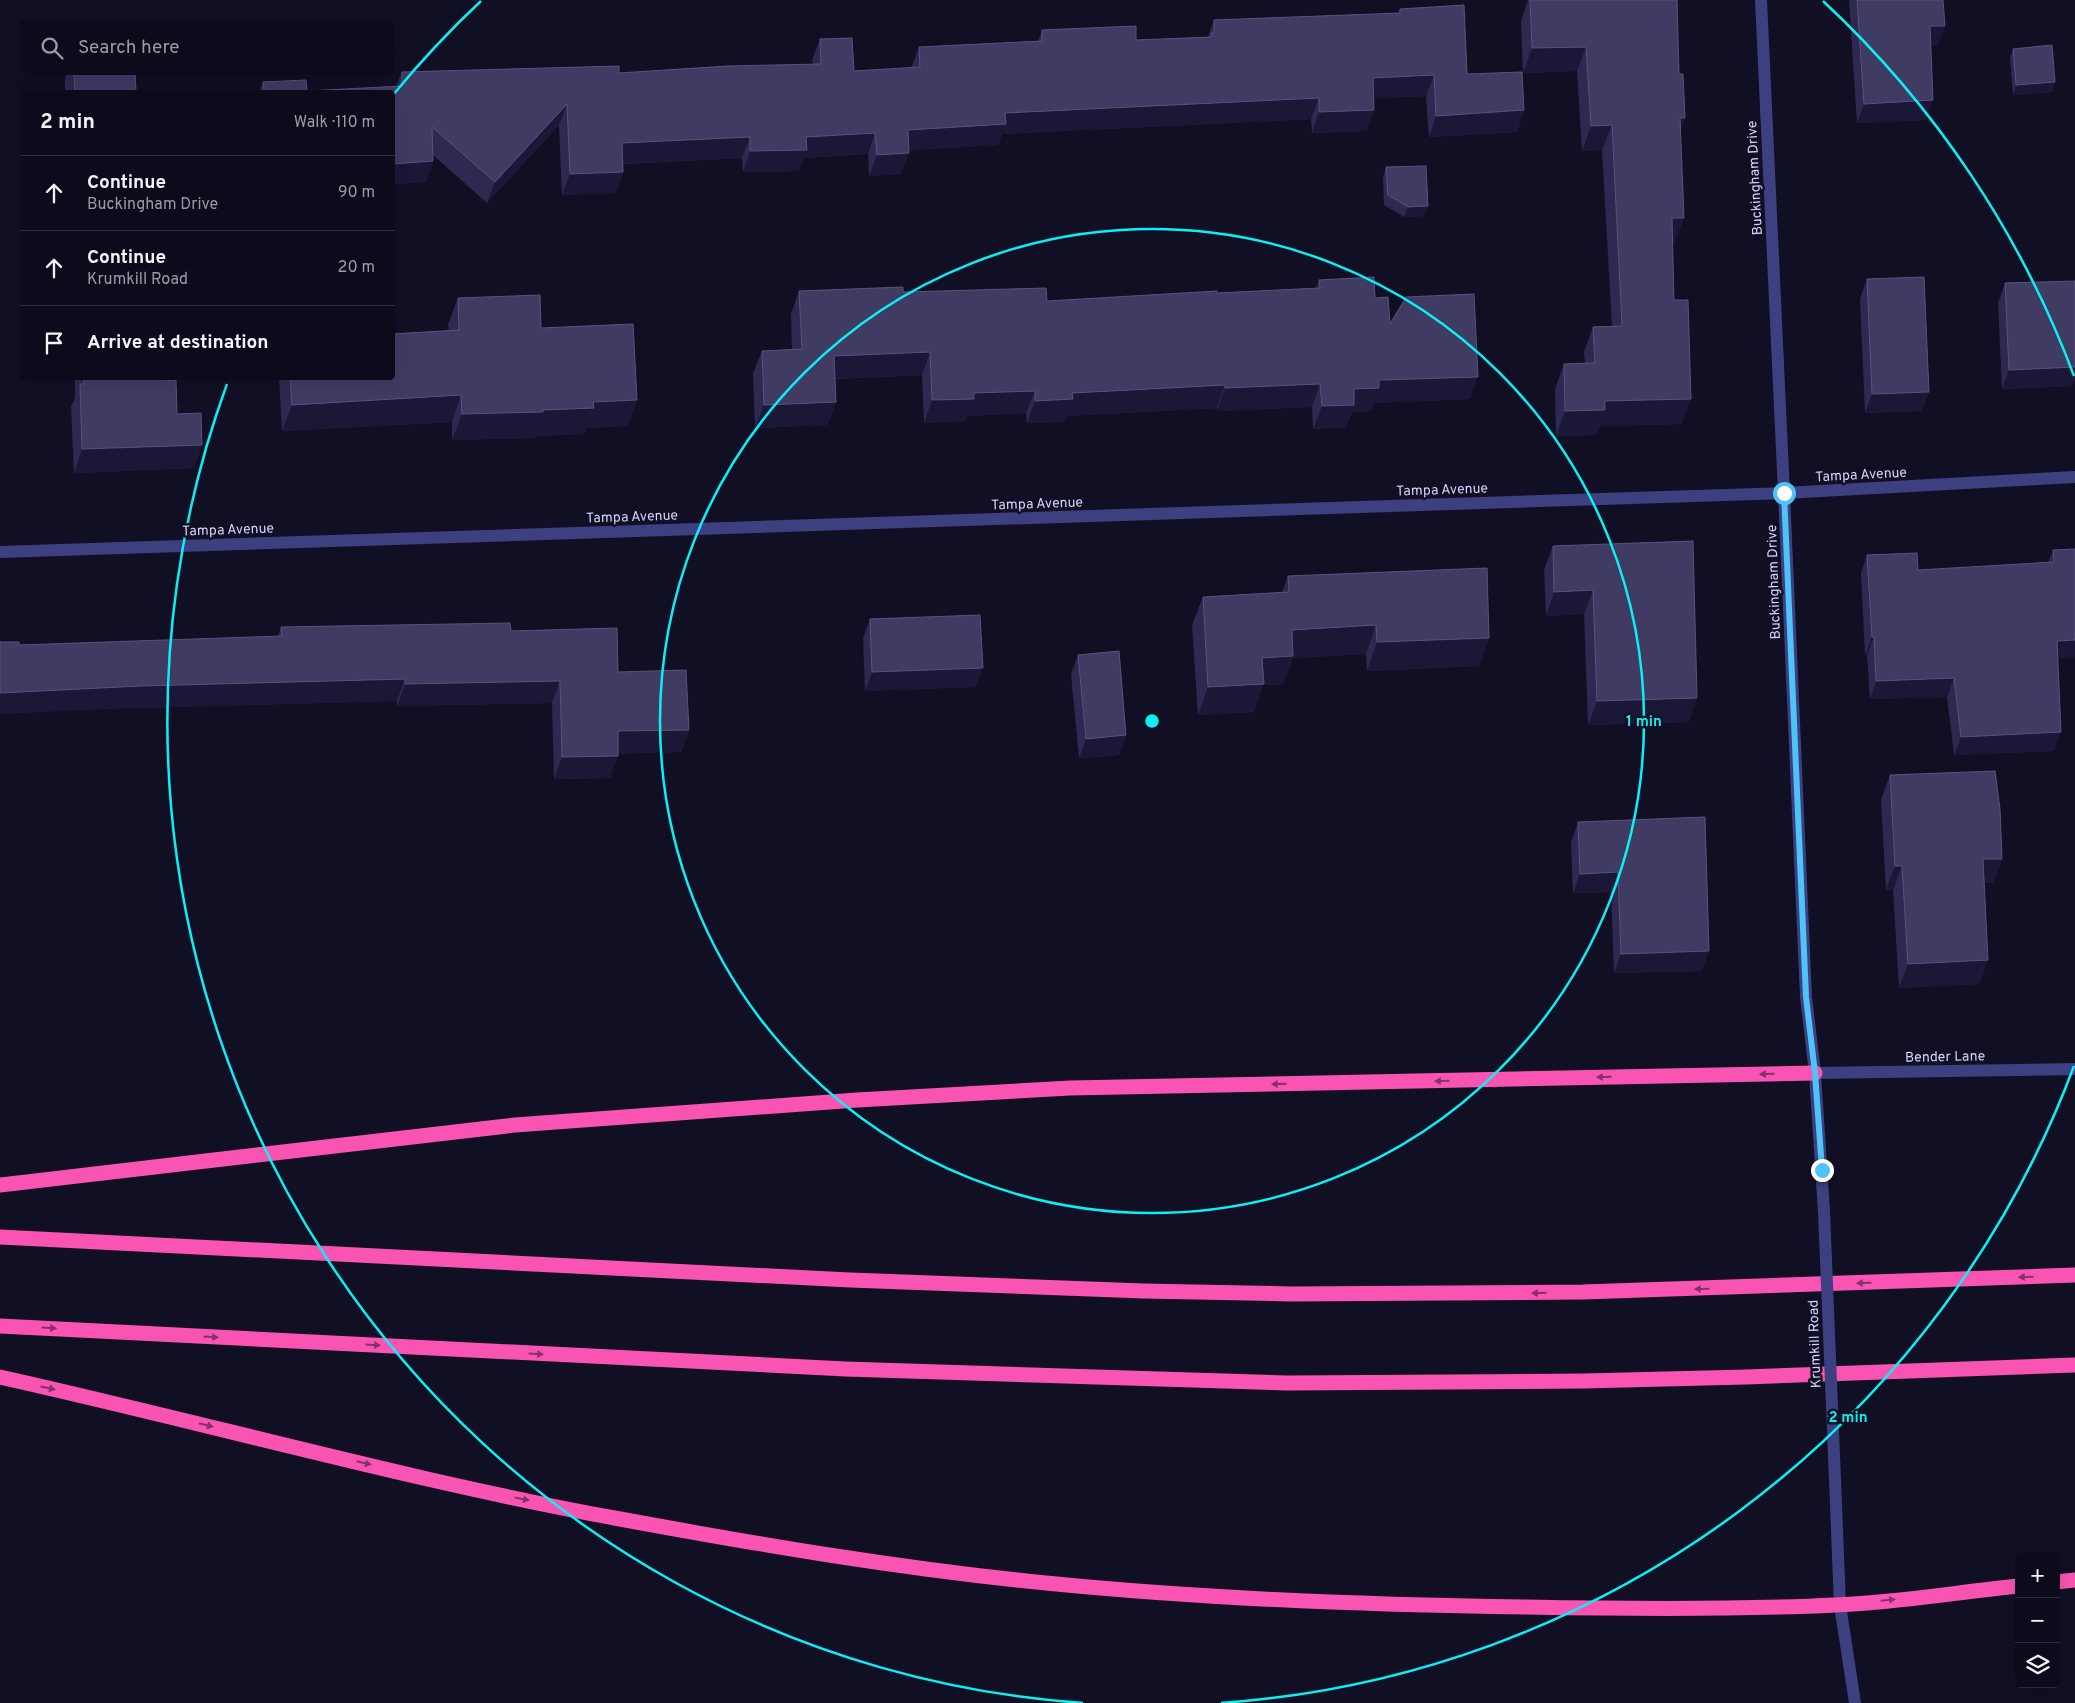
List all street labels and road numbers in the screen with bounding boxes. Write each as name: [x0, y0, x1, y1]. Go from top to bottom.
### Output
street label: Buckingham Drive: [1744, 120, 1767, 236]
street label: Tampa Avenue: [1815, 465, 1907, 486]
street label: Tampa Avenue: [1396, 480, 1488, 501]
street label: Tampa Avenue: [991, 494, 1083, 515]
street label: Tampa Avenue: [586, 507, 678, 528]
street label: Tampa Avenue: [182, 520, 274, 541]
street label: Buckingham Drive: [1764, 524, 1785, 640]
street label: Bender Lane: [1905, 1048, 1985, 1067]
street label: Krumkill Road: [1805, 1299, 1826, 1388]

